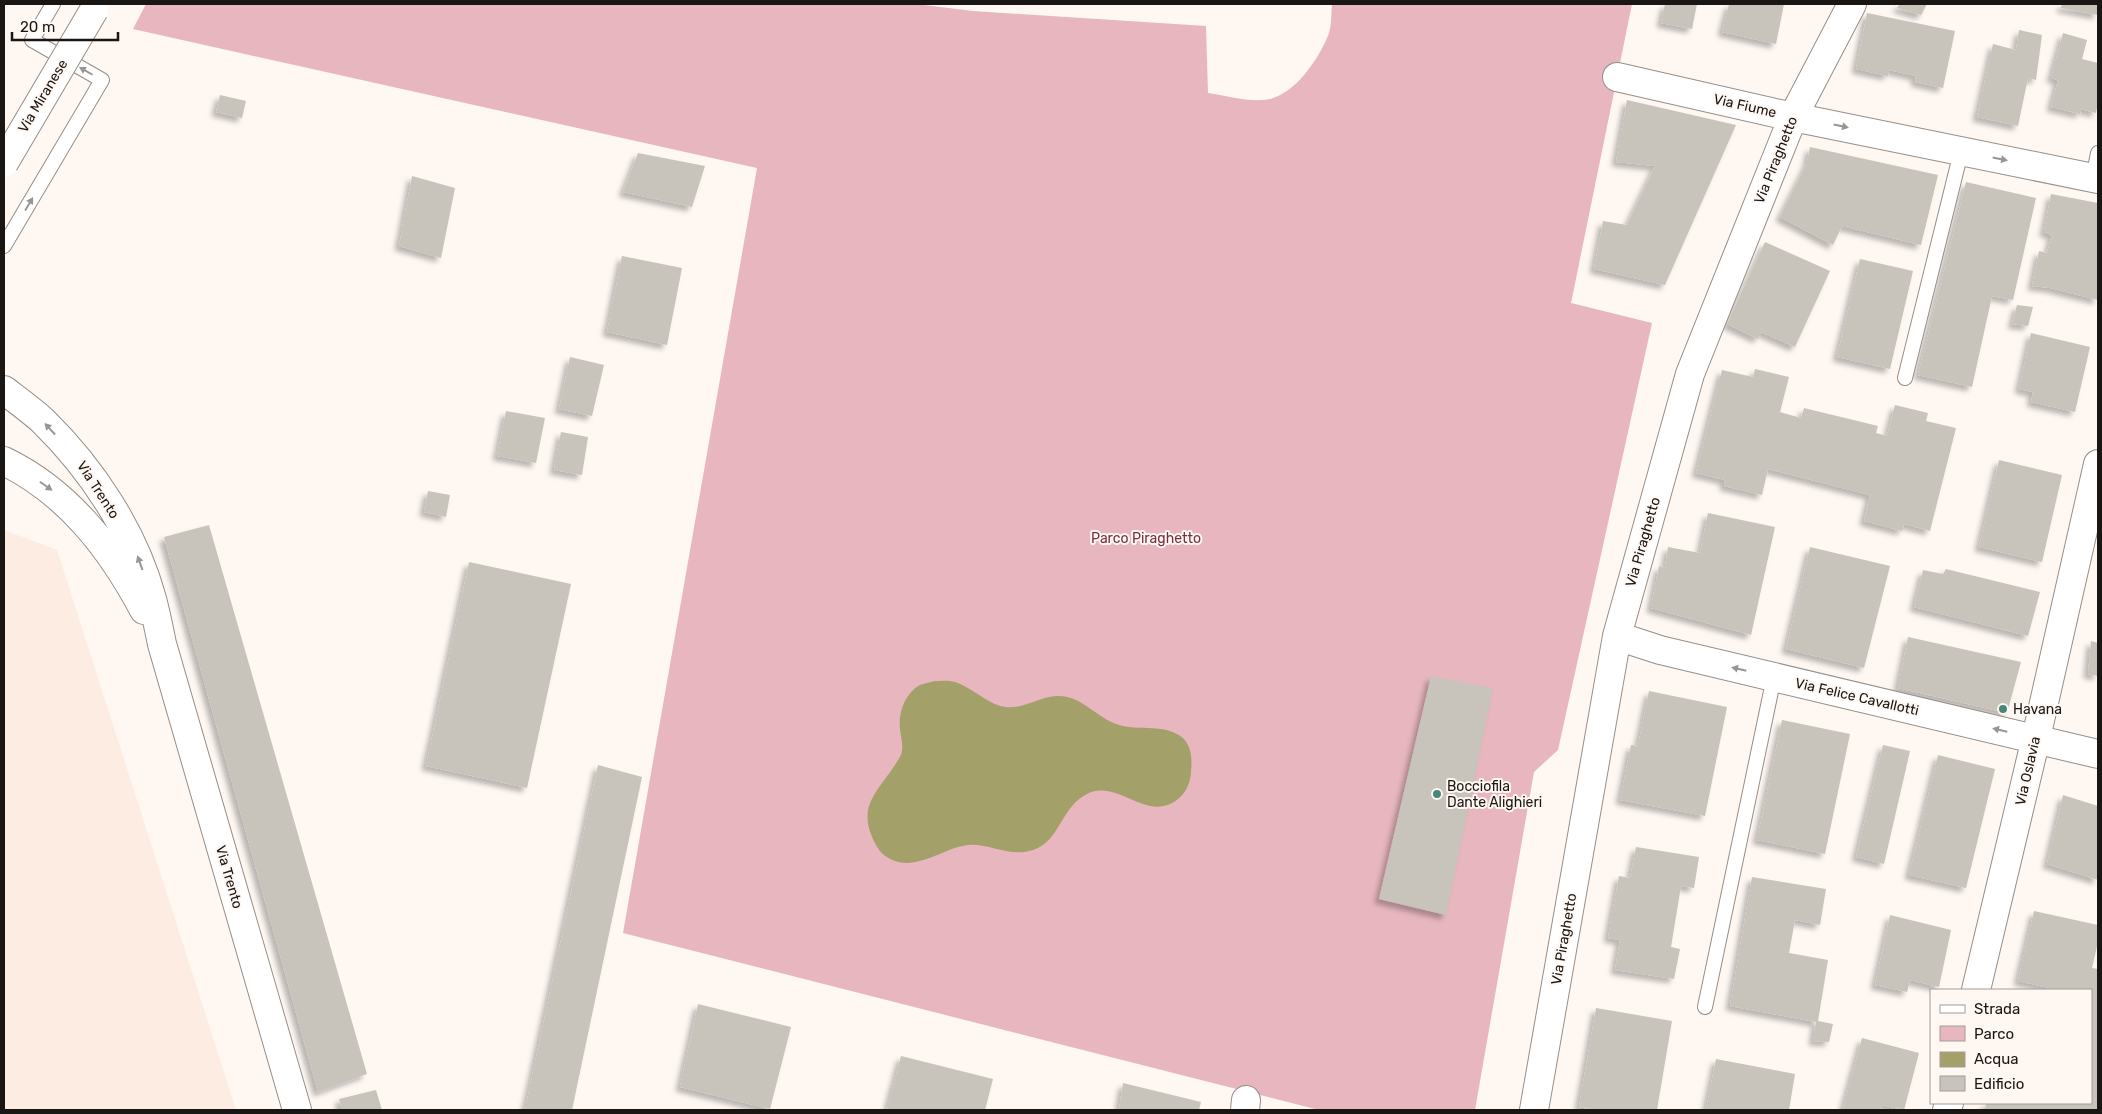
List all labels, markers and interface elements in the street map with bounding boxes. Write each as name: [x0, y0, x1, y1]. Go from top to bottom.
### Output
scale bar: [12, 10, 119, 42]
text: 20 m: [20, 18, 55, 36]
street label: Via Miranese: [14, 56, 72, 136]
one-way arrow: [80, 67, 93, 76]
street label: Via Fiume: [1712, 91, 1778, 122]
street label: Via Piraghetto: [1751, 114, 1801, 206]
one-way arrow: [1833, 123, 1849, 131]
one-way arrow: [1992, 156, 2008, 164]
one-way arrow: [24, 198, 33, 211]
one-way arrow: [44, 423, 56, 435]
street label: Via Trento: [73, 458, 123, 522]
one-way arrow: [39, 481, 53, 491]
street label: Via Piraghetto: [1622, 495, 1664, 589]
park label: Parco Piraghetto: [1091, 530, 1201, 547]
one-way arrow: [136, 556, 143, 571]
one-way arrow: [1732, 665, 1747, 673]
street label: Via Felice Cavallotti: [1793, 674, 1921, 720]
place label: Havana: [2013, 701, 2062, 718]
marker: Havana: [1997, 703, 2009, 715]
one-way arrow: [1992, 726, 2008, 734]
street label: Via Oslavia: [2012, 735, 2044, 807]
place label: Bocciofila Dante Alighieri: [1447, 778, 1542, 811]
marker: Bocciofila Dante Alighieri: [1431, 788, 1443, 800]
street label: Via Trento: [212, 843, 246, 911]
street label: Via Piraghetto: [1548, 892, 1580, 986]
legend: [1930, 989, 2092, 1104]
text: Strada: [1974, 1000, 2020, 1018]
text: Parco: [1974, 1025, 2014, 1043]
text: Acqua: [1974, 1050, 2019, 1068]
text: Edificio: [1974, 1075, 2024, 1093]

